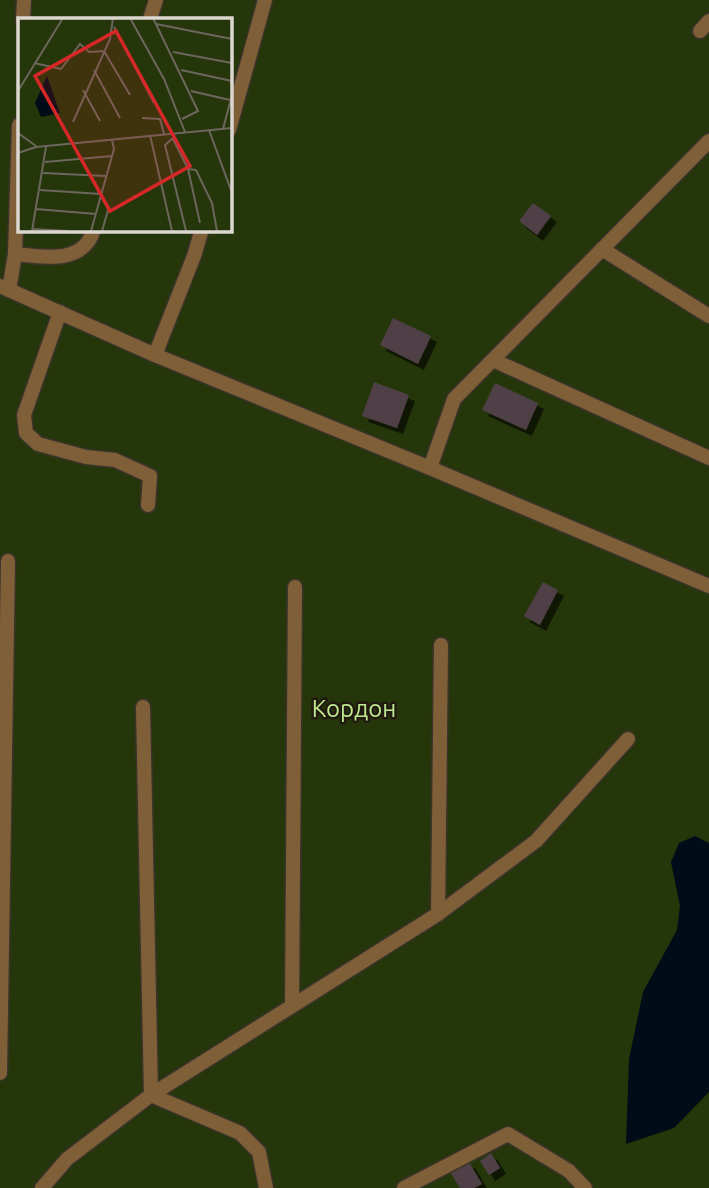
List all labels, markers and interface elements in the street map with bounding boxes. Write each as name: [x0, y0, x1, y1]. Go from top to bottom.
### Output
inset map: [18, 18, 231, 231]
park label: Кордон: [312, 695, 396, 722]

